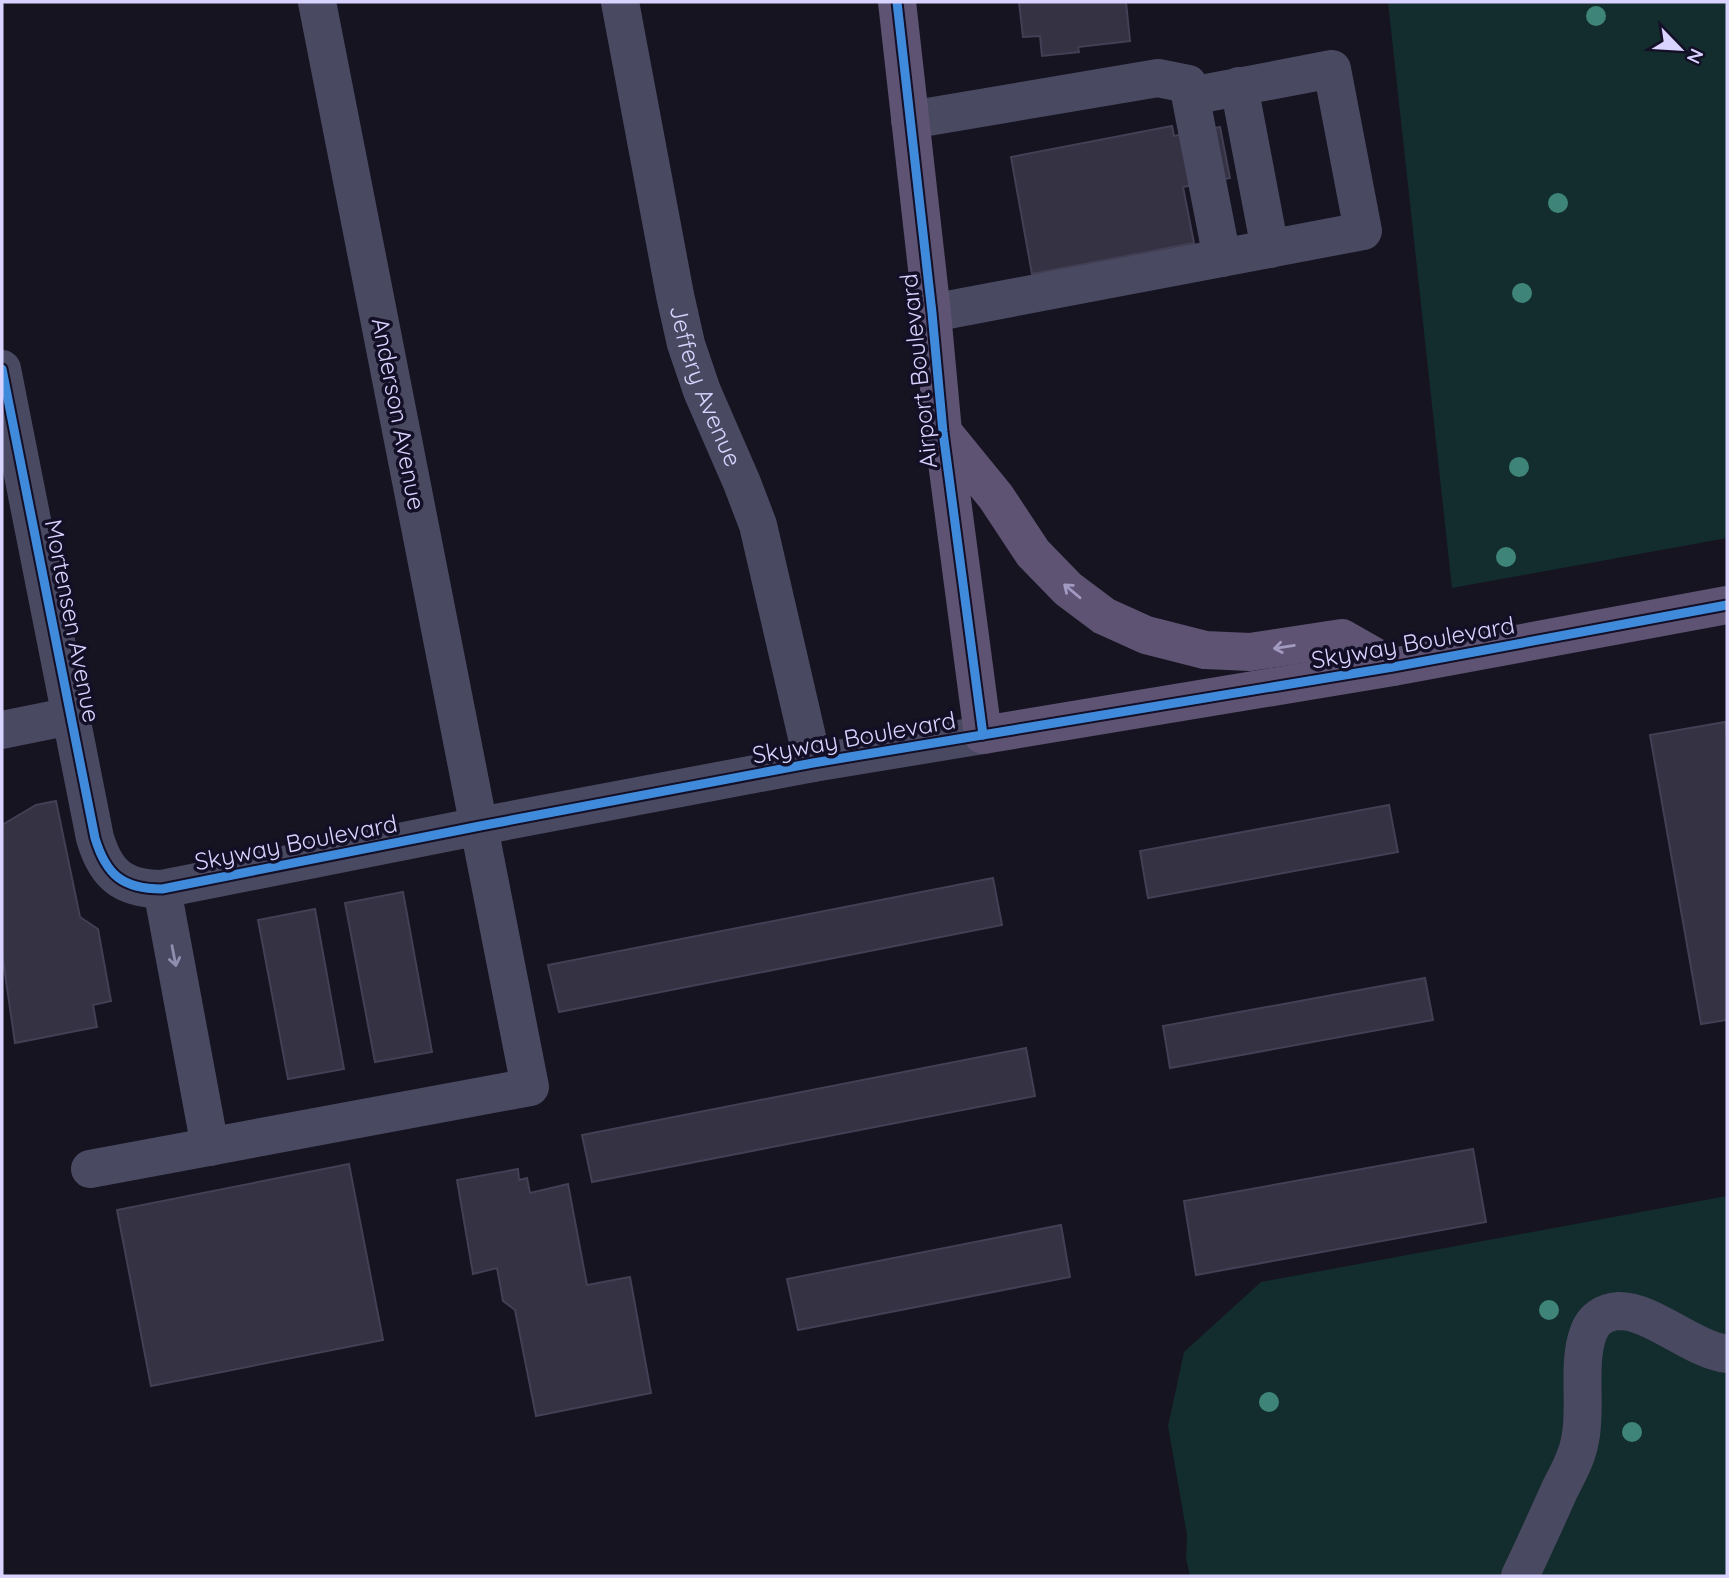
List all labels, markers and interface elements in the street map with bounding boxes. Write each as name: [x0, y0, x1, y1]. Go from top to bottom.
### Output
north arrow: [1645, 14, 1715, 84]
text: N: [1682, 45, 1709, 68]
street label: Airport Boulevard: [893, 272, 943, 470]
street label: Jeffery Avenue: [664, 302, 749, 471]
street label: Anderson Avenue: [366, 315, 432, 512]
street label: Mortensen Avenue: [39, 517, 107, 725]
one-way arrow: [1063, 584, 1081, 599]
street label: Skyway Boulevard: [1309, 609, 1517, 675]
one-way arrow: [1273, 641, 1296, 654]
street label: Skyway Boulevard: [750, 704, 958, 770]
street label: Skyway Boulevard: [192, 808, 400, 876]
one-way arrow: [168, 944, 182, 967]

